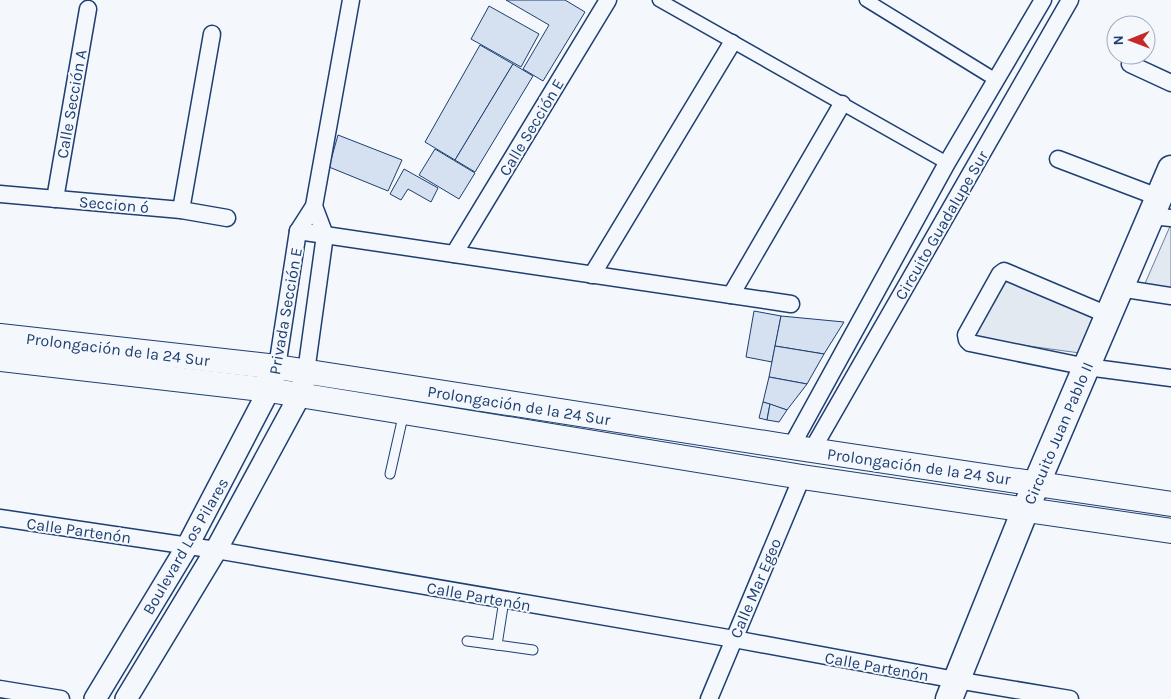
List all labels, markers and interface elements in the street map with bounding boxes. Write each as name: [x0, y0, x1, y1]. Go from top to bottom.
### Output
north arrow: [1106, 15, 1156, 65]
text: N: [1110, 35, 1127, 45]
street label: Calle Sección A: [53, 48, 90, 160]
street label: Calle Sección E: [495, 75, 568, 179]
street label: Circuito Guadalupe Sur: [891, 147, 992, 303]
street label: Seccion ó: [78, 192, 150, 217]
street label: Privada Sección E: [265, 246, 306, 376]
street label: Prolongación de la 24 Sur: [25, 329, 211, 370]
street label: Circuito Juan Pablo II: [1020, 359, 1097, 507]
street label: Prolongación de la 24 Sur: [426, 382, 612, 429]
street label: Prolongación de la 24 Sur: [826, 444, 1012, 489]
street label: Boulevard Los Pilares: [139, 474, 232, 618]
street label: Calle Partenón: [25, 514, 132, 547]
street label: Calle Mar Egeo: [726, 535, 785, 641]
street label: Calle Partenón: [425, 578, 532, 615]
street label: Calle Partenón: [823, 648, 930, 685]

